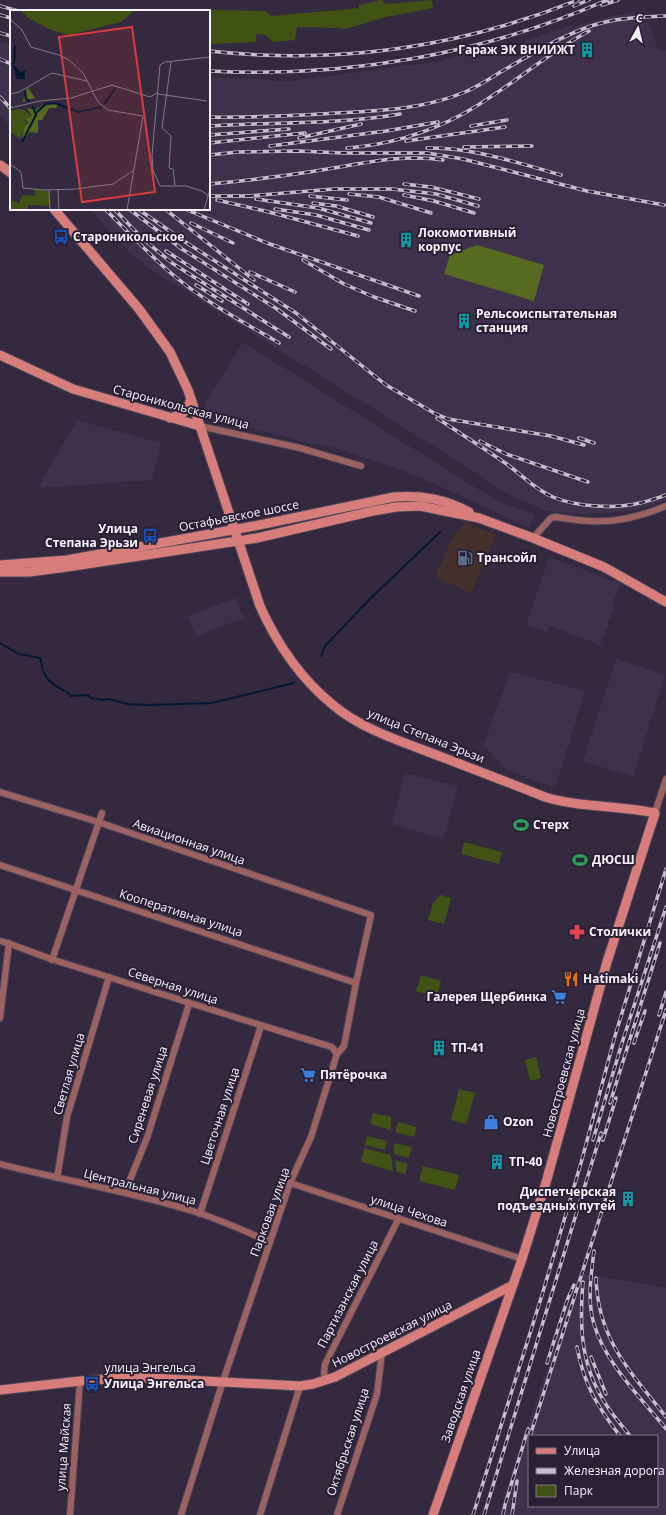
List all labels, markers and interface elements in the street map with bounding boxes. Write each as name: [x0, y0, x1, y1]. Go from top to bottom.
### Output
north arrow: [618, 8, 658, 48]
inset map: [10, 10, 210, 210]
text: С: [635, 10, 644, 26]
place label: Гараж ЭК ВНИИЖТ: [458, 41, 575, 58]
building icon: Гараж ЭК ВНИИЖТ: [578, 41, 596, 59]
place label: Локомотивный корпус: [418, 224, 516, 255]
bus stop icon: Староникольское: [52, 228, 70, 246]
place label: Староникольское: [73, 228, 184, 245]
building icon: Локомотивный корпус: [397, 231, 415, 249]
place label: Рельсоиспытательная станция: [476, 305, 617, 336]
building icon: Рельсоиспытательная станция: [455, 312, 473, 330]
street label: Староникольская улица: [111, 380, 251, 433]
street label: Остафьевское шоссе: [177, 495, 301, 535]
place label: Улица Степана Эрьзи: [45, 520, 138, 551]
bus stop icon: Улица Степана Эрьзи: [141, 527, 159, 545]
fuel station icon: Трансойл: [456, 549, 474, 567]
place label: Трансойл: [477, 549, 537, 566]
street label: улица Степана Эрьзи: [365, 704, 487, 767]
street label: Авиационная улица: [131, 814, 247, 869]
sports icon: Стерх: [512, 816, 530, 834]
place label: Стерх: [533, 816, 569, 833]
sports icon: ДЮСШ: [571, 851, 589, 869]
place label: ДЮСШ: [592, 851, 635, 868]
street label: Кооперативная улица: [117, 885, 245, 941]
pharmacy icon: Столички: [568, 923, 586, 941]
place label: Столички: [589, 923, 651, 940]
street label: Северная улица: [126, 963, 220, 1008]
restaurant icon: Hatimaki: [562, 970, 580, 988]
place label: Hatimaki: [583, 970, 638, 987]
place label: Галерея Щербинка: [426, 988, 547, 1005]
supermarket icon: Галерея Щербинка: [550, 988, 568, 1006]
street label: Новостроевская улица: [538, 1007, 589, 1139]
street label: Светлая улица: [49, 1031, 88, 1117]
building icon: ТП-41: [430, 1039, 448, 1057]
place label: ТП-41: [451, 1039, 484, 1056]
street label: Сиреневая улица: [124, 1044, 171, 1146]
street label: Цветочная улица: [196, 1065, 243, 1167]
supermarket icon: Пятёрочка: [299, 1066, 317, 1084]
place label: Пятёрочка: [320, 1066, 387, 1083]
shop icon: Ozon: [482, 1113, 500, 1131]
place label: Ozon: [503, 1113, 534, 1130]
building icon: ТП-40: [488, 1153, 506, 1171]
place label: ТП-40: [509, 1153, 543, 1170]
street label: Центральная улица: [82, 1164, 198, 1209]
street label: Парковая улица: [245, 1165, 294, 1259]
place label: Диспетчерская подъездных путей: [497, 1183, 616, 1214]
street label: улица Чехова: [369, 1190, 450, 1231]
building icon: Диспетчерская подъездных путей: [619, 1190, 637, 1208]
street label: Партизанская улица: [313, 1237, 382, 1351]
street label: Новостроевская улица: [329, 1296, 455, 1371]
street label: Заводская улица: [437, 1347, 484, 1445]
street label: улица Энгельса: [104, 1359, 196, 1376]
bus stop icon: Улица Энгельса: [83, 1375, 101, 1393]
place label: Улица Энгельса: [104, 1375, 204, 1392]
street label: Октябрьская улица: [322, 1386, 373, 1498]
street label: улица Майская: [52, 1402, 75, 1492]
legend: [528, 1435, 658, 1507]
text: Улица: [564, 1442, 600, 1459]
text: Железная дорога: [564, 1462, 665, 1479]
text: Парк: [564, 1482, 594, 1499]

